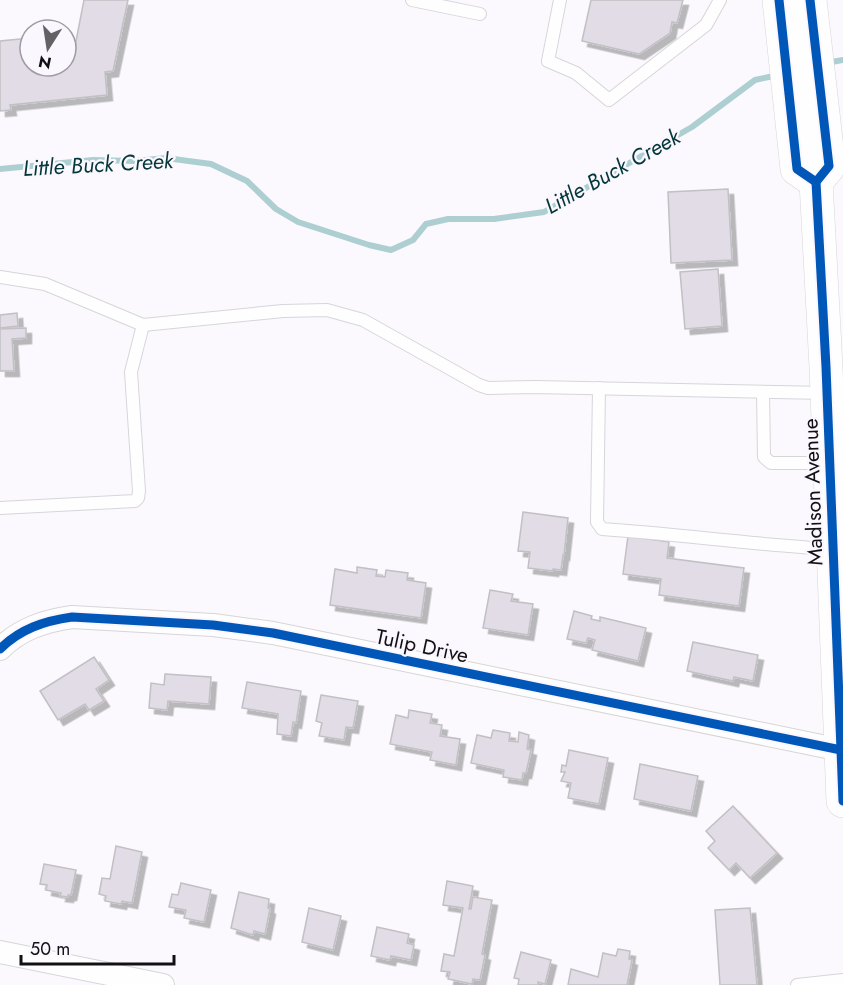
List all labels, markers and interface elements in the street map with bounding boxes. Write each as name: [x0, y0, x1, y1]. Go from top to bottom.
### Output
north arrow: [18, 18, 78, 78]
text: N: [36, 50, 54, 75]
water label: Little Buck Creek: [539, 120, 687, 221]
water label: Little Buck Creek: [22, 144, 175, 184]
street label: Madison Avenue: [795, 418, 831, 566]
street label: Tulip Drive: [373, 622, 471, 671]
scale bar: [21, 928, 174, 966]
text: 50 m: [30, 936, 70, 962]

